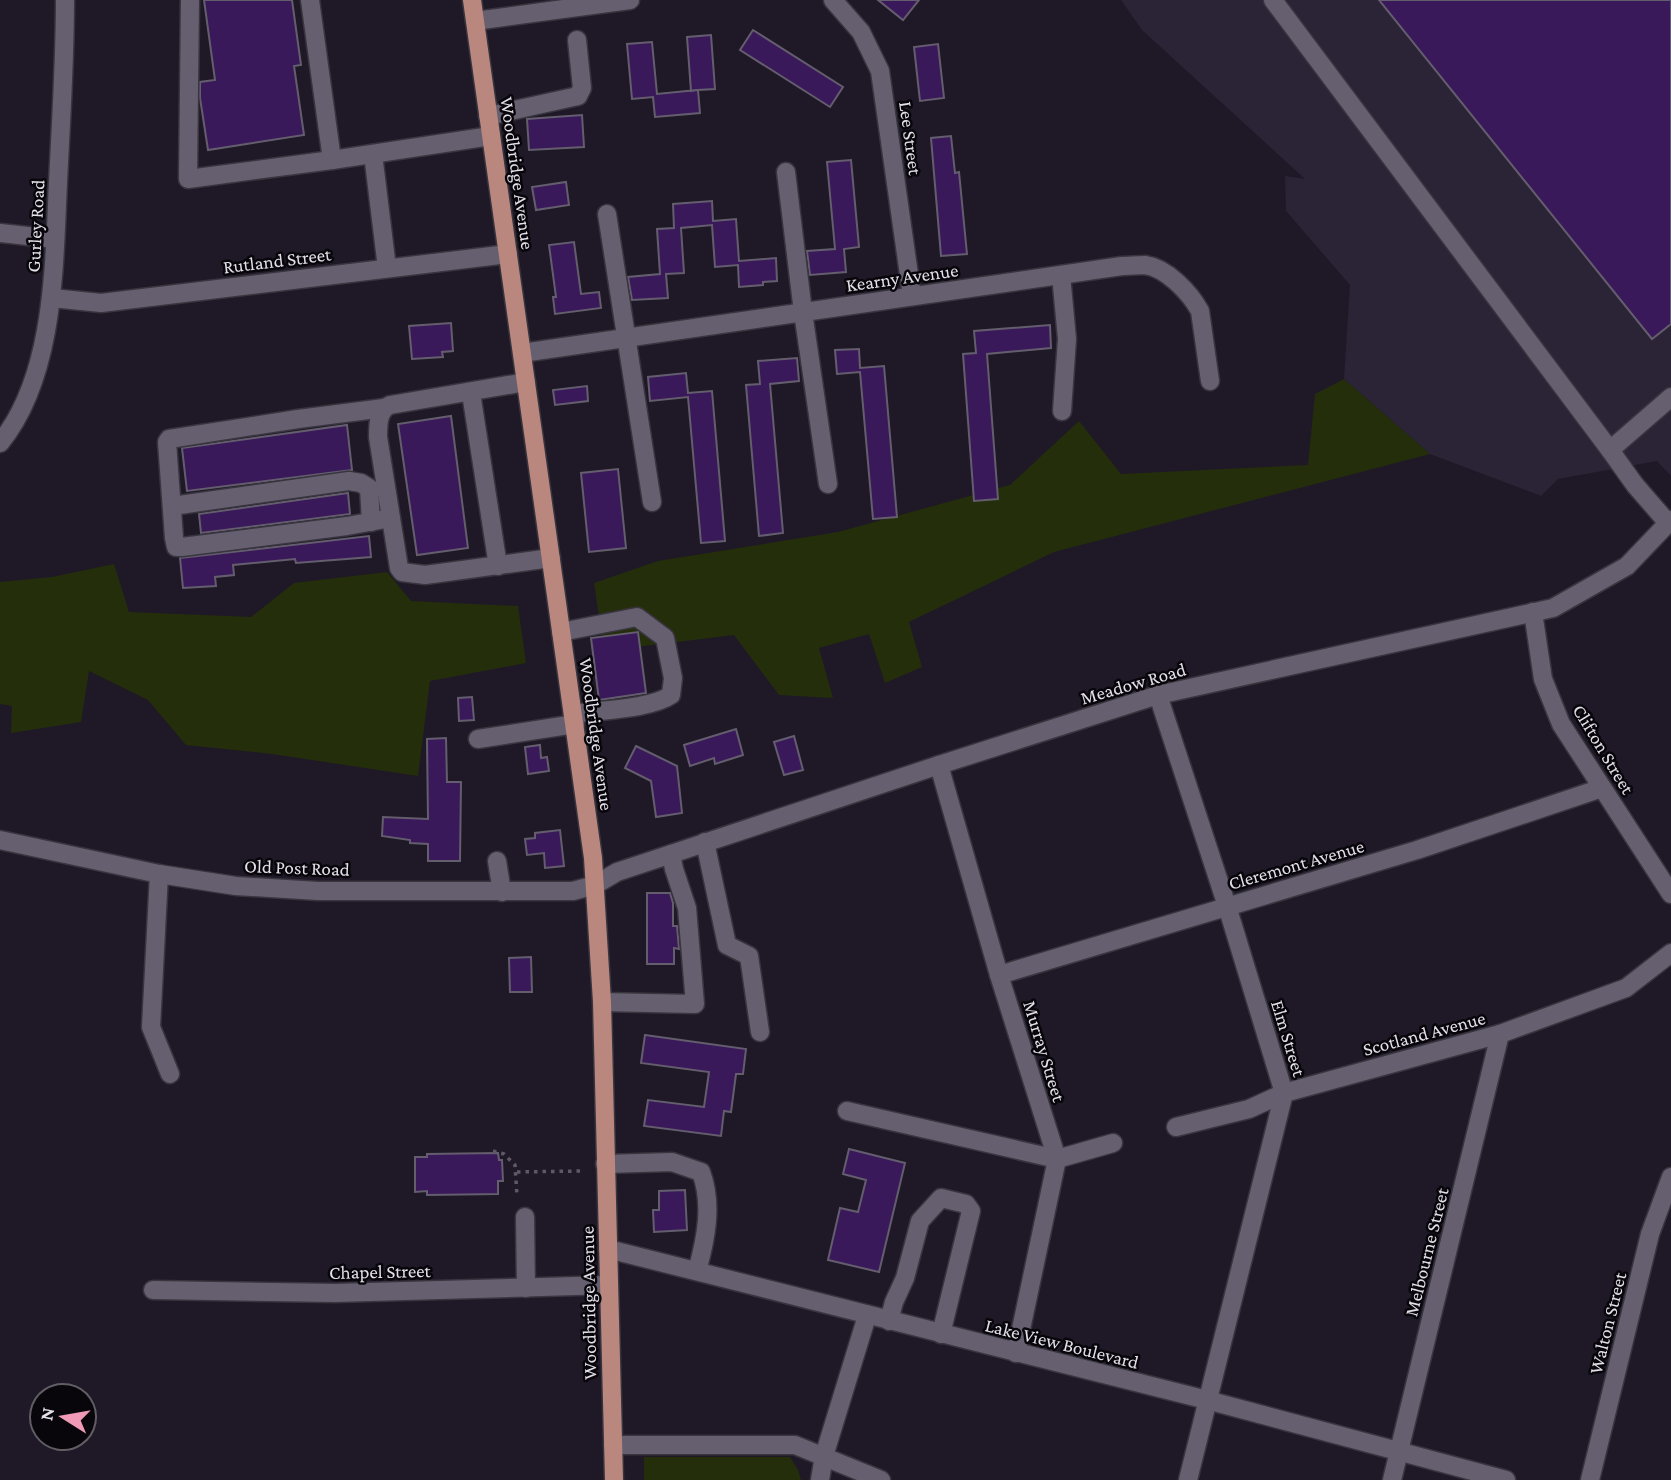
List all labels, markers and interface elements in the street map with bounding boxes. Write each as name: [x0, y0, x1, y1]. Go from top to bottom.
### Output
street label: Woodbridge Avenue: [496, 95, 539, 251]
street label: Lee Street: [895, 100, 926, 177]
street label: Gurley Road: [23, 179, 48, 273]
street label: Rutland Street: [222, 243, 333, 278]
street label: Kearny Avenue: [845, 259, 960, 296]
street label: Woodbridge Avenue: [575, 656, 618, 812]
street label: Meadow Road: [1078, 658, 1188, 709]
street label: Clifton Street: [1569, 701, 1639, 798]
street label: Cleremont Avenue: [1226, 835, 1366, 894]
street label: Old Post Road: [244, 855, 350, 880]
street label: Elm Street: [1267, 997, 1310, 1080]
street label: Murray Street: [1019, 998, 1070, 1105]
street label: Scotland Avenue: [1361, 1007, 1488, 1060]
street label: Melbourne Street: [1400, 1185, 1453, 1319]
street label: Woodbridge Avenue: [577, 1226, 600, 1380]
street label: Chapel Street: [329, 1260, 432, 1283]
street label: Walton Street: [1585, 1269, 1630, 1376]
street label: Lake View Boulevard: [983, 1314, 1141, 1373]
north arrow: [28, 1382, 98, 1452]
text: N: [35, 1405, 58, 1422]

